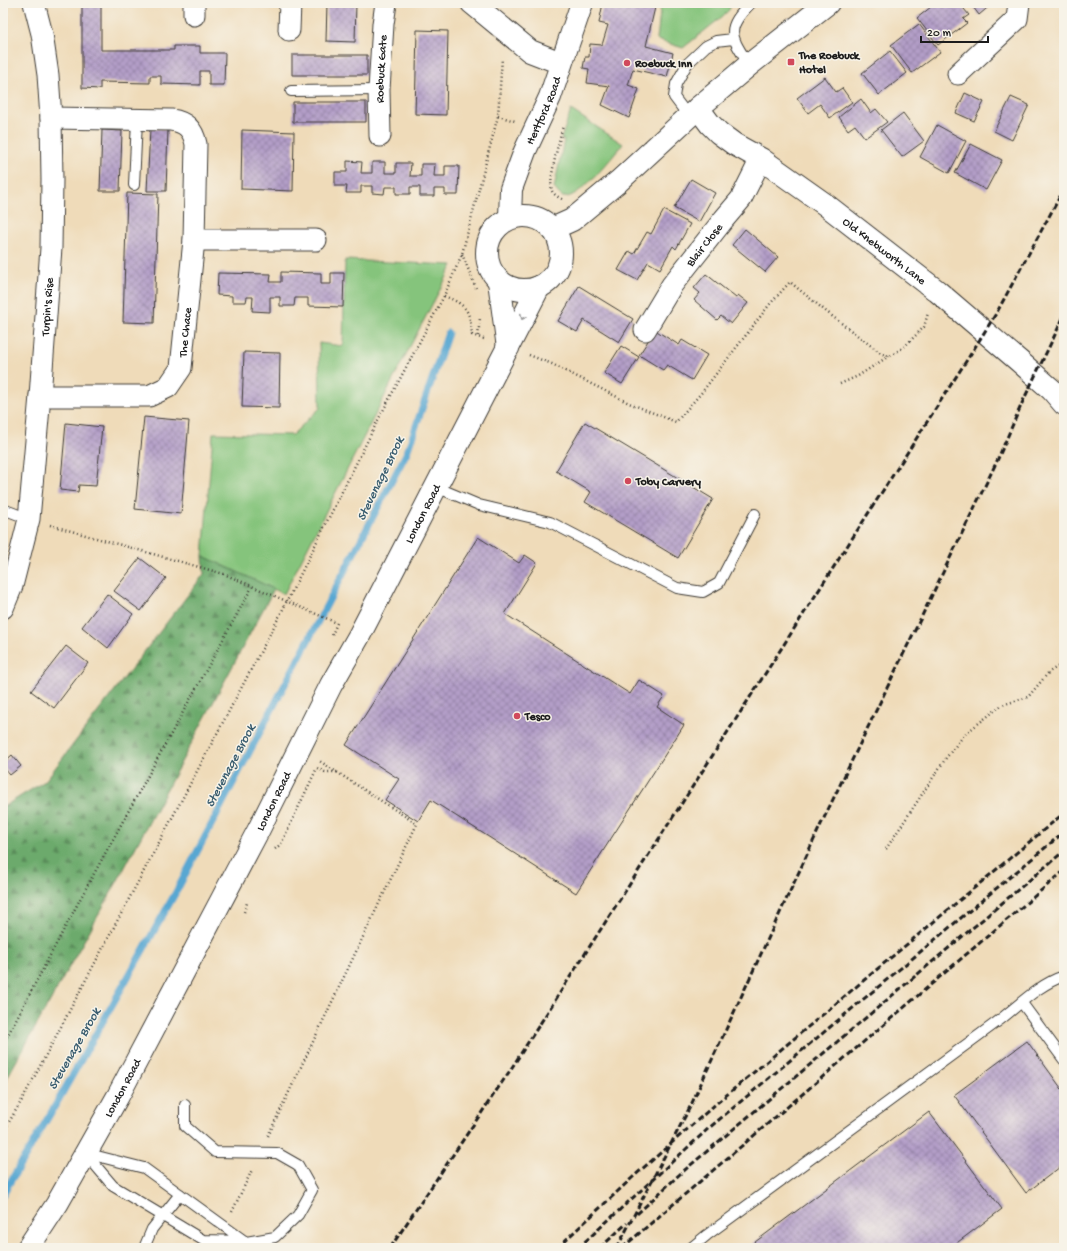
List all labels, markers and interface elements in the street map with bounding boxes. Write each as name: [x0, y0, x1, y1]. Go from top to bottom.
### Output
scale bar: [921, 18, 988, 44]
text: 20 m: [927, 27, 952, 41]
street label: Roebuck Gate: [374, 34, 391, 103]
place label: The Roebuck Hotel: [798, 50, 861, 78]
marker: The Roebuck Hotel: [786, 57, 796, 67]
marker: Roebuck Inn: [622, 58, 632, 68]
place label: Roebuck Inn: [634, 58, 693, 72]
street label: Hertford Road: [524, 74, 566, 147]
street label: Old Knebworth Lane: [839, 215, 928, 289]
street label: Blair Close: [683, 221, 727, 271]
street label: Turpin's Rise: [39, 276, 58, 338]
street label: The Chace: [177, 306, 196, 359]
one-way arrow: [521, 313, 528, 321]
water label: Stevenage Brook: [354, 434, 409, 524]
marker: Toby Carvery: [623, 476, 633, 486]
place label: Toby Carvery: [635, 476, 701, 490]
street label: London Road: [403, 482, 445, 546]
marker: Tesco: [512, 711, 522, 721]
place label: Tesco: [524, 711, 551, 725]
water label: Stevenage Brook: [203, 721, 260, 810]
street label: London Road: [254, 769, 296, 834]
water label: Stevenage Brook: [46, 1005, 105, 1093]
street label: London Road: [102, 1056, 146, 1120]

